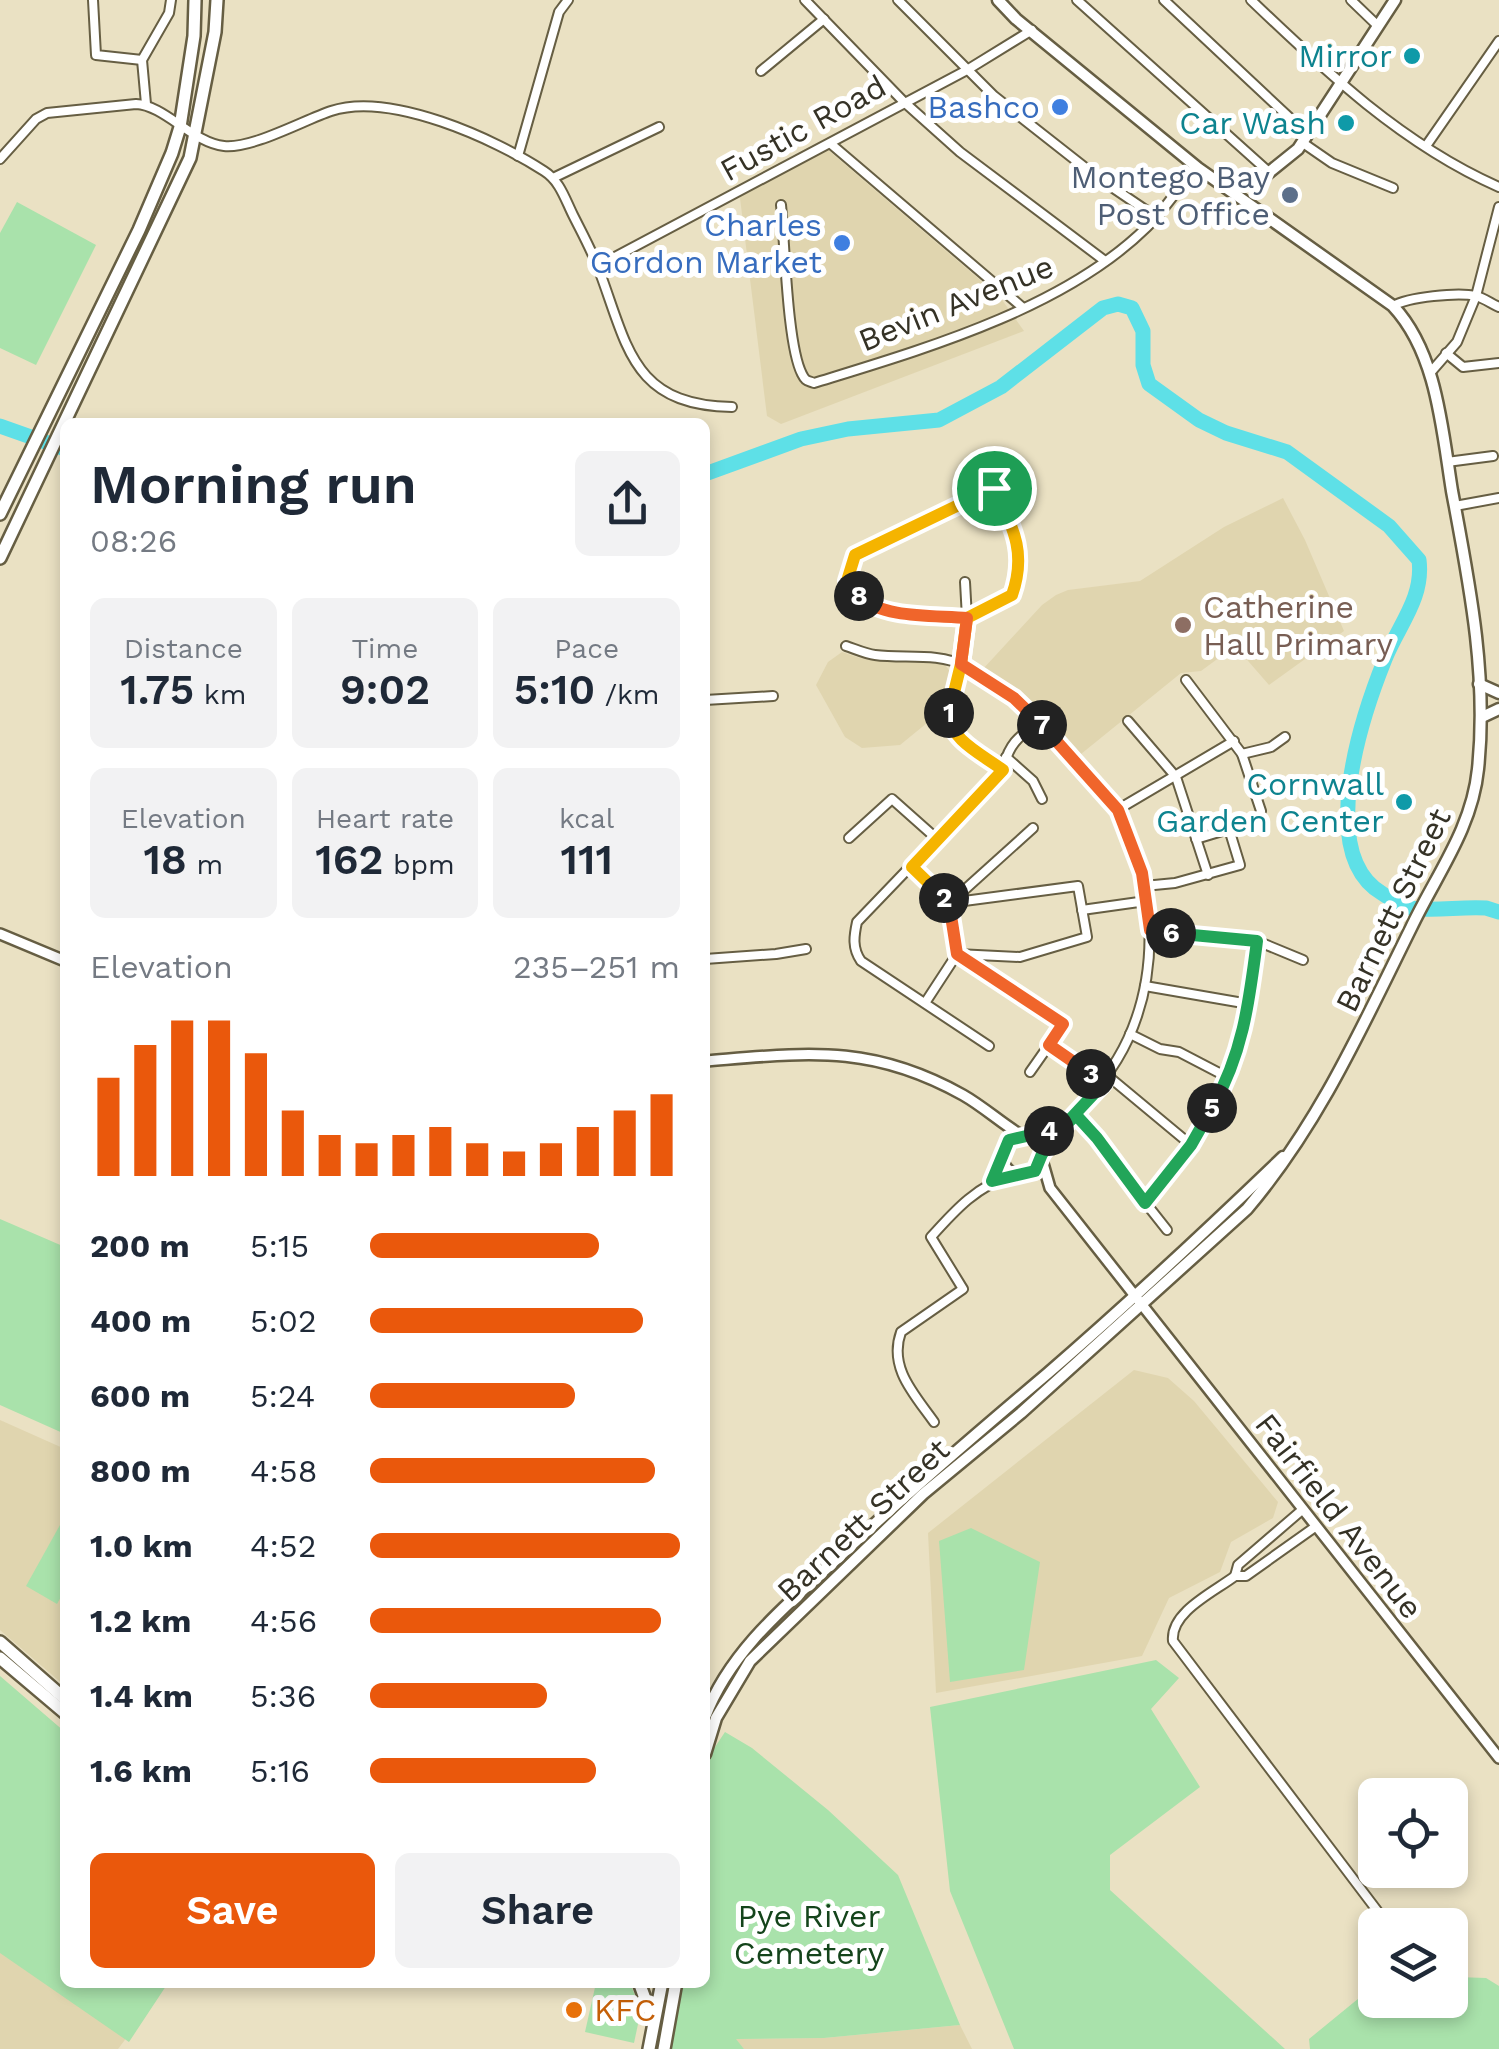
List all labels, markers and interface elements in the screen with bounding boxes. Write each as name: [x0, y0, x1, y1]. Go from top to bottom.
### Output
place label: Mirror: [1298, 37, 1392, 75]
marker: Mirror: [1401, 45, 1423, 67]
street label: Fustic Road: [713, 67, 893, 189]
place label: Bashco: [927, 88, 1040, 126]
marker: Bashco: [1049, 96, 1071, 118]
place label: Car Wash: [1179, 104, 1326, 142]
marker: Car Wash: [1335, 112, 1357, 134]
place label: Montego Bay Post Office: [1071, 158, 1270, 233]
marker: Montego Bay Post Office: [1279, 184, 1301, 206]
place label: Charles Gordon Market: [590, 206, 822, 281]
marker: Charles Gordon Market: [831, 232, 853, 254]
street label: Bevin Avenue: [853, 247, 1059, 359]
pin: [952, 446, 1037, 531]
button: share: [575, 451, 680, 556]
text: Morning run: [90, 452, 417, 516]
icon: arrive: [967, 461, 1022, 516]
text: 08:26: [90, 522, 177, 560]
pin: 8: [834, 571, 884, 621]
text: 8: [850, 579, 868, 612]
place label: Catherine Hall Primary: [1203, 588, 1394, 663]
marker: Catherine Hall Primary: [1172, 614, 1194, 636]
text: Distance: [124, 632, 243, 665]
text: Time: [352, 632, 418, 665]
text: Pace: [554, 632, 619, 665]
text: 1.75: [120, 665, 194, 714]
text: 9:02: [340, 665, 430, 714]
text: 5:10: [514, 665, 595, 714]
text: km: [194, 678, 246, 711]
text: /km: [595, 678, 659, 711]
pin: 1: [924, 688, 974, 738]
text: 1: [943, 696, 955, 729]
pin: 7: [1017, 700, 1067, 750]
text: 7: [1033, 708, 1051, 741]
place label: Cornwall Garden Center: [1156, 765, 1384, 840]
marker: Cornwall Garden Center: [1393, 791, 1415, 813]
text: Elevation: [121, 802, 246, 835]
text: Heart rate: [316, 802, 454, 835]
text: kcal: [559, 802, 614, 835]
street label: Barnett Street: [1327, 802, 1459, 1018]
text: 18: [143, 835, 187, 884]
text: 162: [315, 835, 383, 884]
text: 111: [560, 835, 613, 884]
text: m: [187, 848, 223, 881]
text: bpm: [383, 848, 455, 881]
pin: 2: [919, 873, 969, 923]
text: 2: [936, 881, 952, 914]
pin: 6: [1146, 908, 1196, 958]
text: 6: [1162, 916, 1180, 949]
text: Elevation: [90, 948, 233, 986]
text: 235–251 m: [513, 948, 680, 986]
pin: 3: [1066, 1049, 1116, 1099]
text: 3: [1083, 1057, 1099, 1090]
pin: 5: [1187, 1083, 1237, 1133]
text: 5: [1204, 1091, 1220, 1124]
pin: 4: [1024, 1106, 1074, 1156]
text: 4: [1040, 1114, 1058, 1147]
text: 200 m: [90, 1227, 190, 1265]
text: 5:15: [250, 1227, 309, 1265]
text: 400 m: [90, 1302, 191, 1340]
text: 5:02: [250, 1302, 317, 1340]
text: 600 m: [90, 1377, 190, 1415]
text: 5:24: [250, 1377, 315, 1415]
street label: Fairfield Avenue: [1247, 1406, 1431, 1626]
street label: Barnett Street: [769, 1430, 957, 1610]
text: 800 m: [90, 1452, 191, 1490]
text: 4:58: [250, 1452, 317, 1490]
text: 1.0 km: [90, 1527, 193, 1565]
text: 4:52: [250, 1527, 316, 1565]
text: 1.2 km: [90, 1602, 191, 1640]
text: 4:56: [250, 1602, 317, 1640]
text: 1.4 km: [90, 1677, 193, 1715]
text: 5:36: [250, 1677, 316, 1715]
text: 1.6 km: [90, 1752, 192, 1790]
text: 5:16: [250, 1752, 310, 1790]
map controls: [1358, 1778, 1468, 2018]
button: locate: [1358, 1778, 1468, 1888]
button: Save: [90, 1853, 375, 1968]
button: Share: [395, 1853, 680, 1968]
park label: Pye River Cemetery: [734, 1897, 885, 1972]
button: layers: [1358, 1908, 1468, 2018]
place label: KFC: [594, 1991, 656, 2029]
marker: KFC: [563, 1999, 585, 2021]

